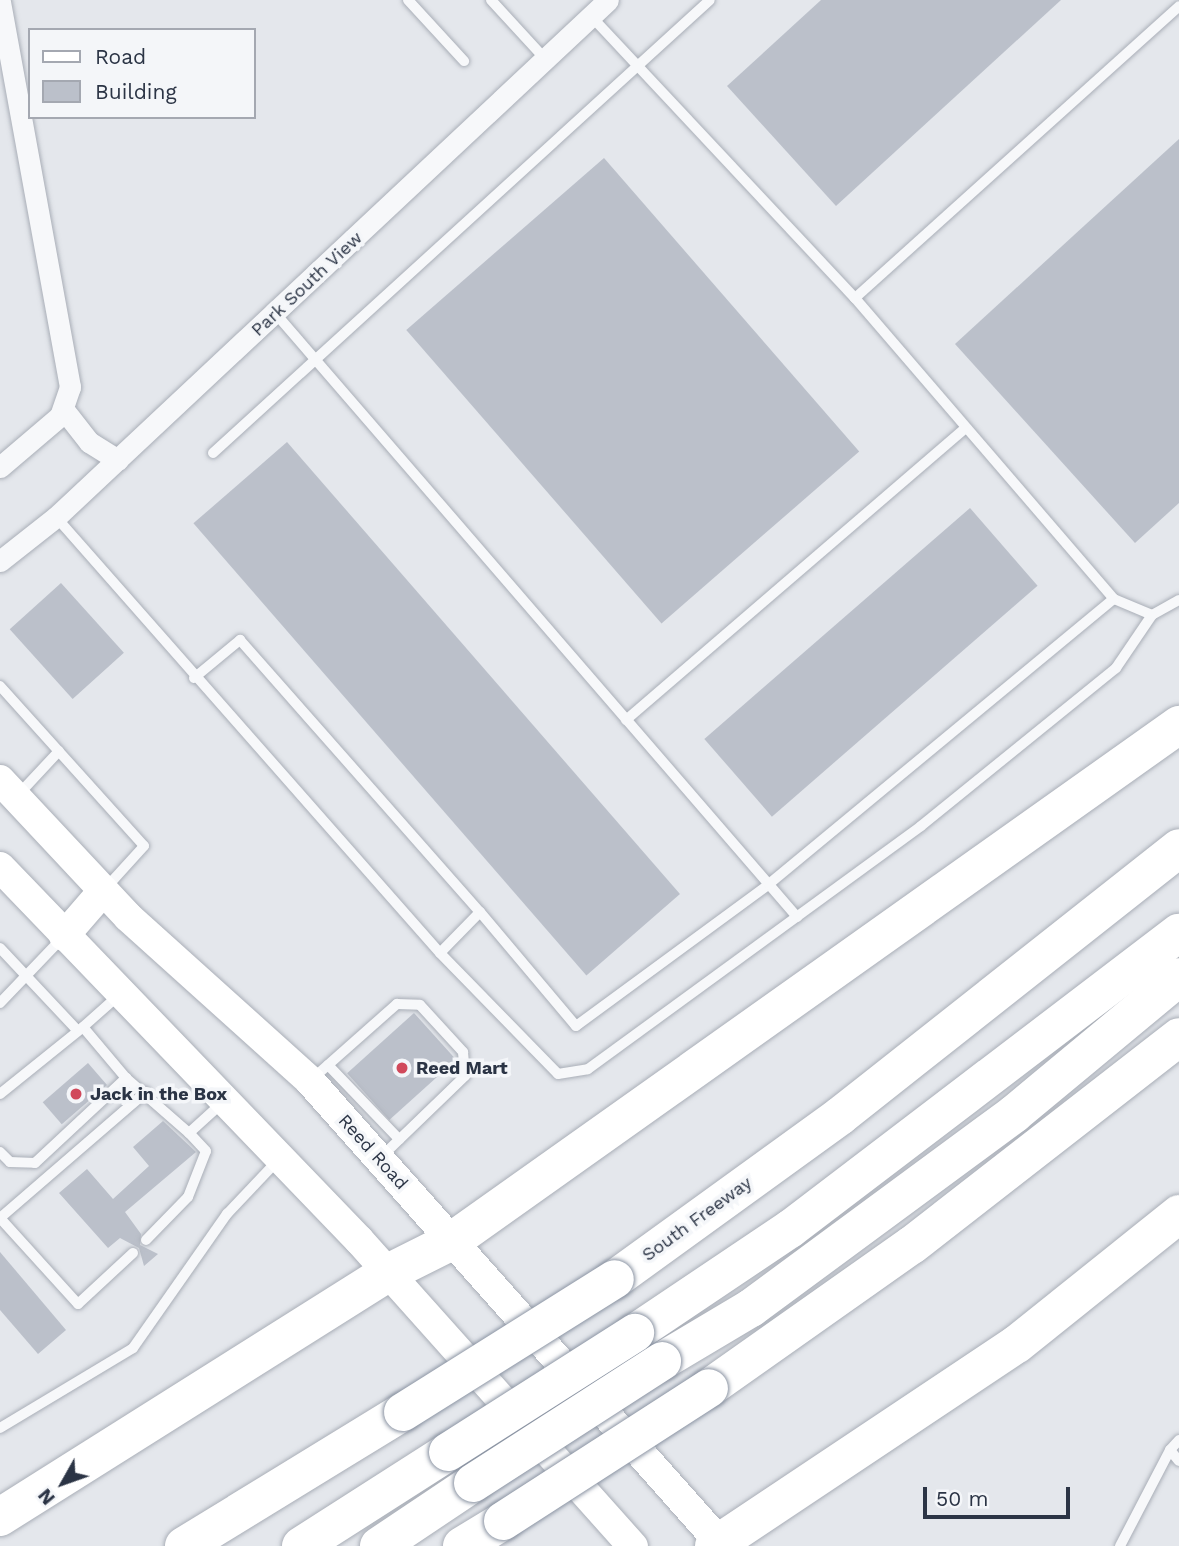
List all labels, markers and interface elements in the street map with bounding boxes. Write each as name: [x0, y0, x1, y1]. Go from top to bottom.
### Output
legend: [28, 28, 256, 119]
text: Road: [95, 44, 146, 69]
text: Building: [95, 79, 177, 104]
street label: Park South View: [247, 227, 367, 341]
place label: Reed Mart: [416, 1057, 508, 1079]
marker: Reed Mart: [394, 1060, 410, 1076]
place label: Jack in the Box: [90, 1083, 227, 1105]
marker: Jack in the Box: [68, 1086, 84, 1102]
street label: Reed Road: [334, 1110, 412, 1194]
street label: South Freeway: [638, 1172, 756, 1266]
north arrow: [28, 1448, 98, 1518]
scale bar: [927, 1472, 1074, 1516]
text: N: [33, 1484, 60, 1510]
text: 50 m: [936, 1486, 988, 1511]

